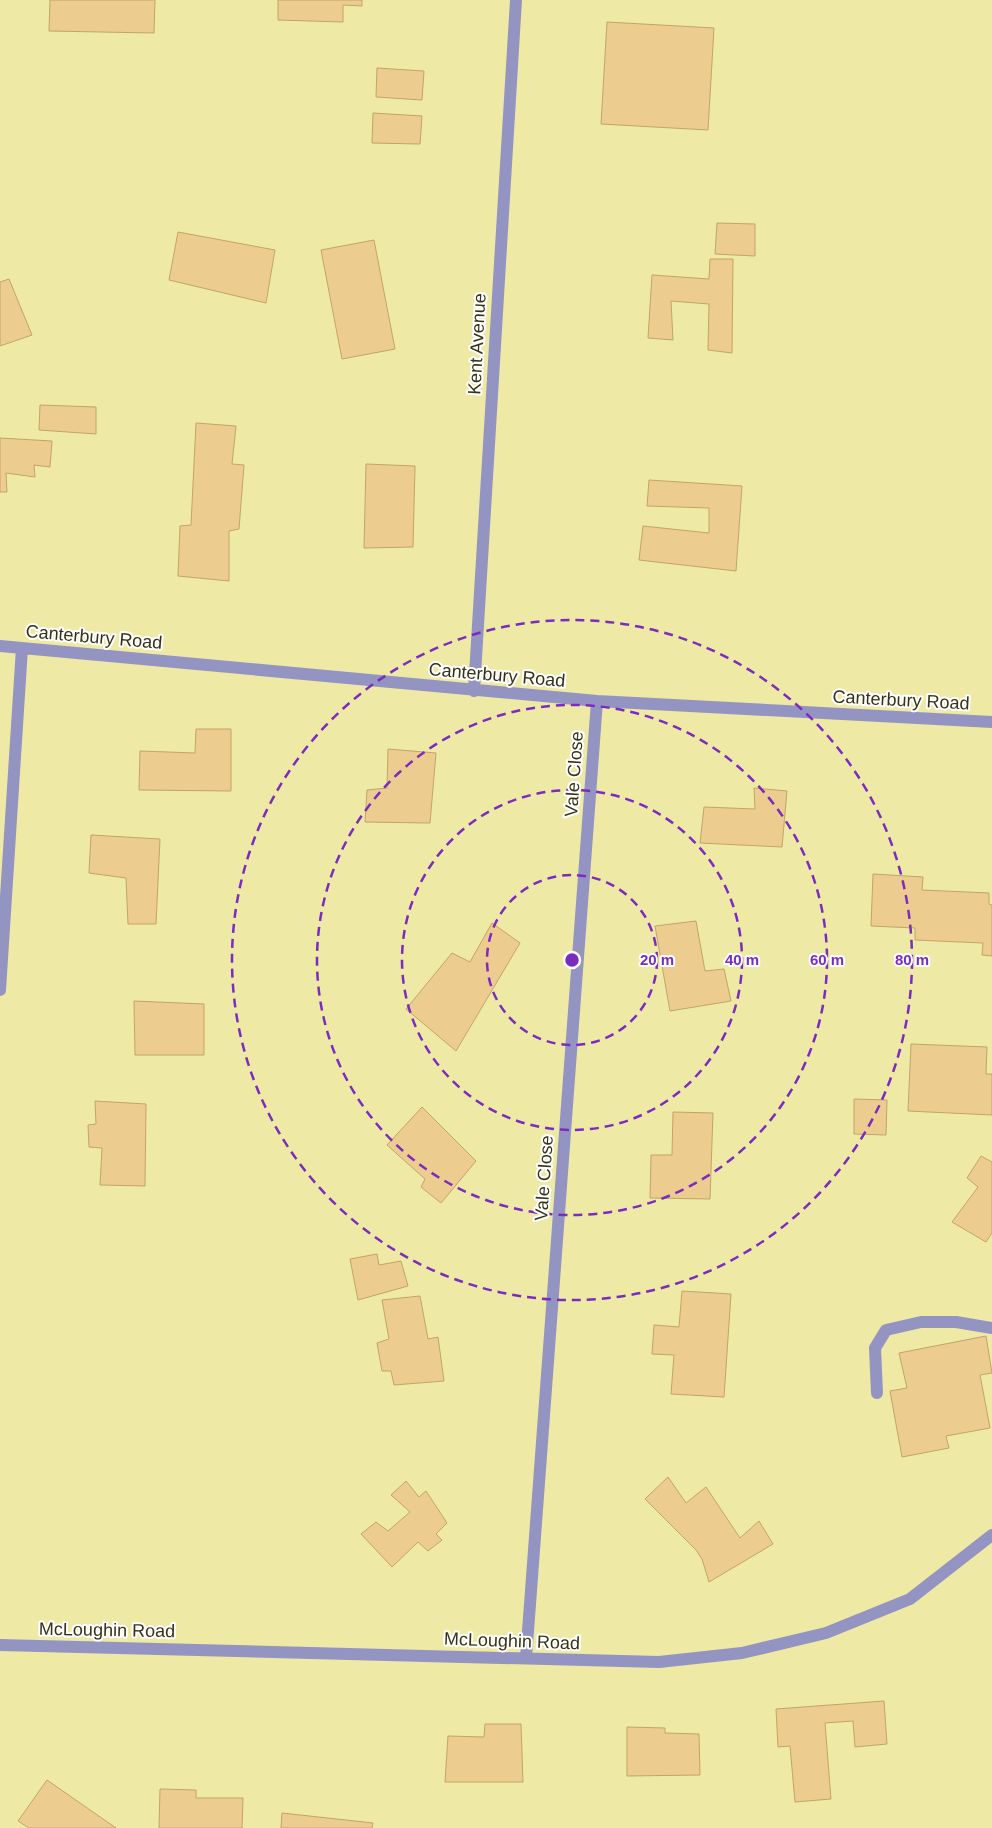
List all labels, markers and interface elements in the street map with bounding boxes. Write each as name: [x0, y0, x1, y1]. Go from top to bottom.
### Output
street label: Kent Avenue: [464, 293, 490, 395]
street label: Canterbury Road: [25, 621, 163, 653]
street label: Canterbury Road: [428, 659, 566, 691]
street label: Canterbury Road: [832, 686, 970, 714]
street label: Vale Close: [561, 731, 587, 817]
centre of rings: [563, 951, 581, 969]
text: 20 m: [640, 951, 674, 968]
text: 40 m: [725, 951, 759, 968]
text: 60 m: [810, 951, 844, 968]
text: 80 m: [895, 951, 929, 968]
street label: Vale Close: [531, 1135, 557, 1221]
street label: McLoughin Road: [39, 1619, 175, 1641]
street label: McLoughin Road: [444, 1629, 580, 1653]

